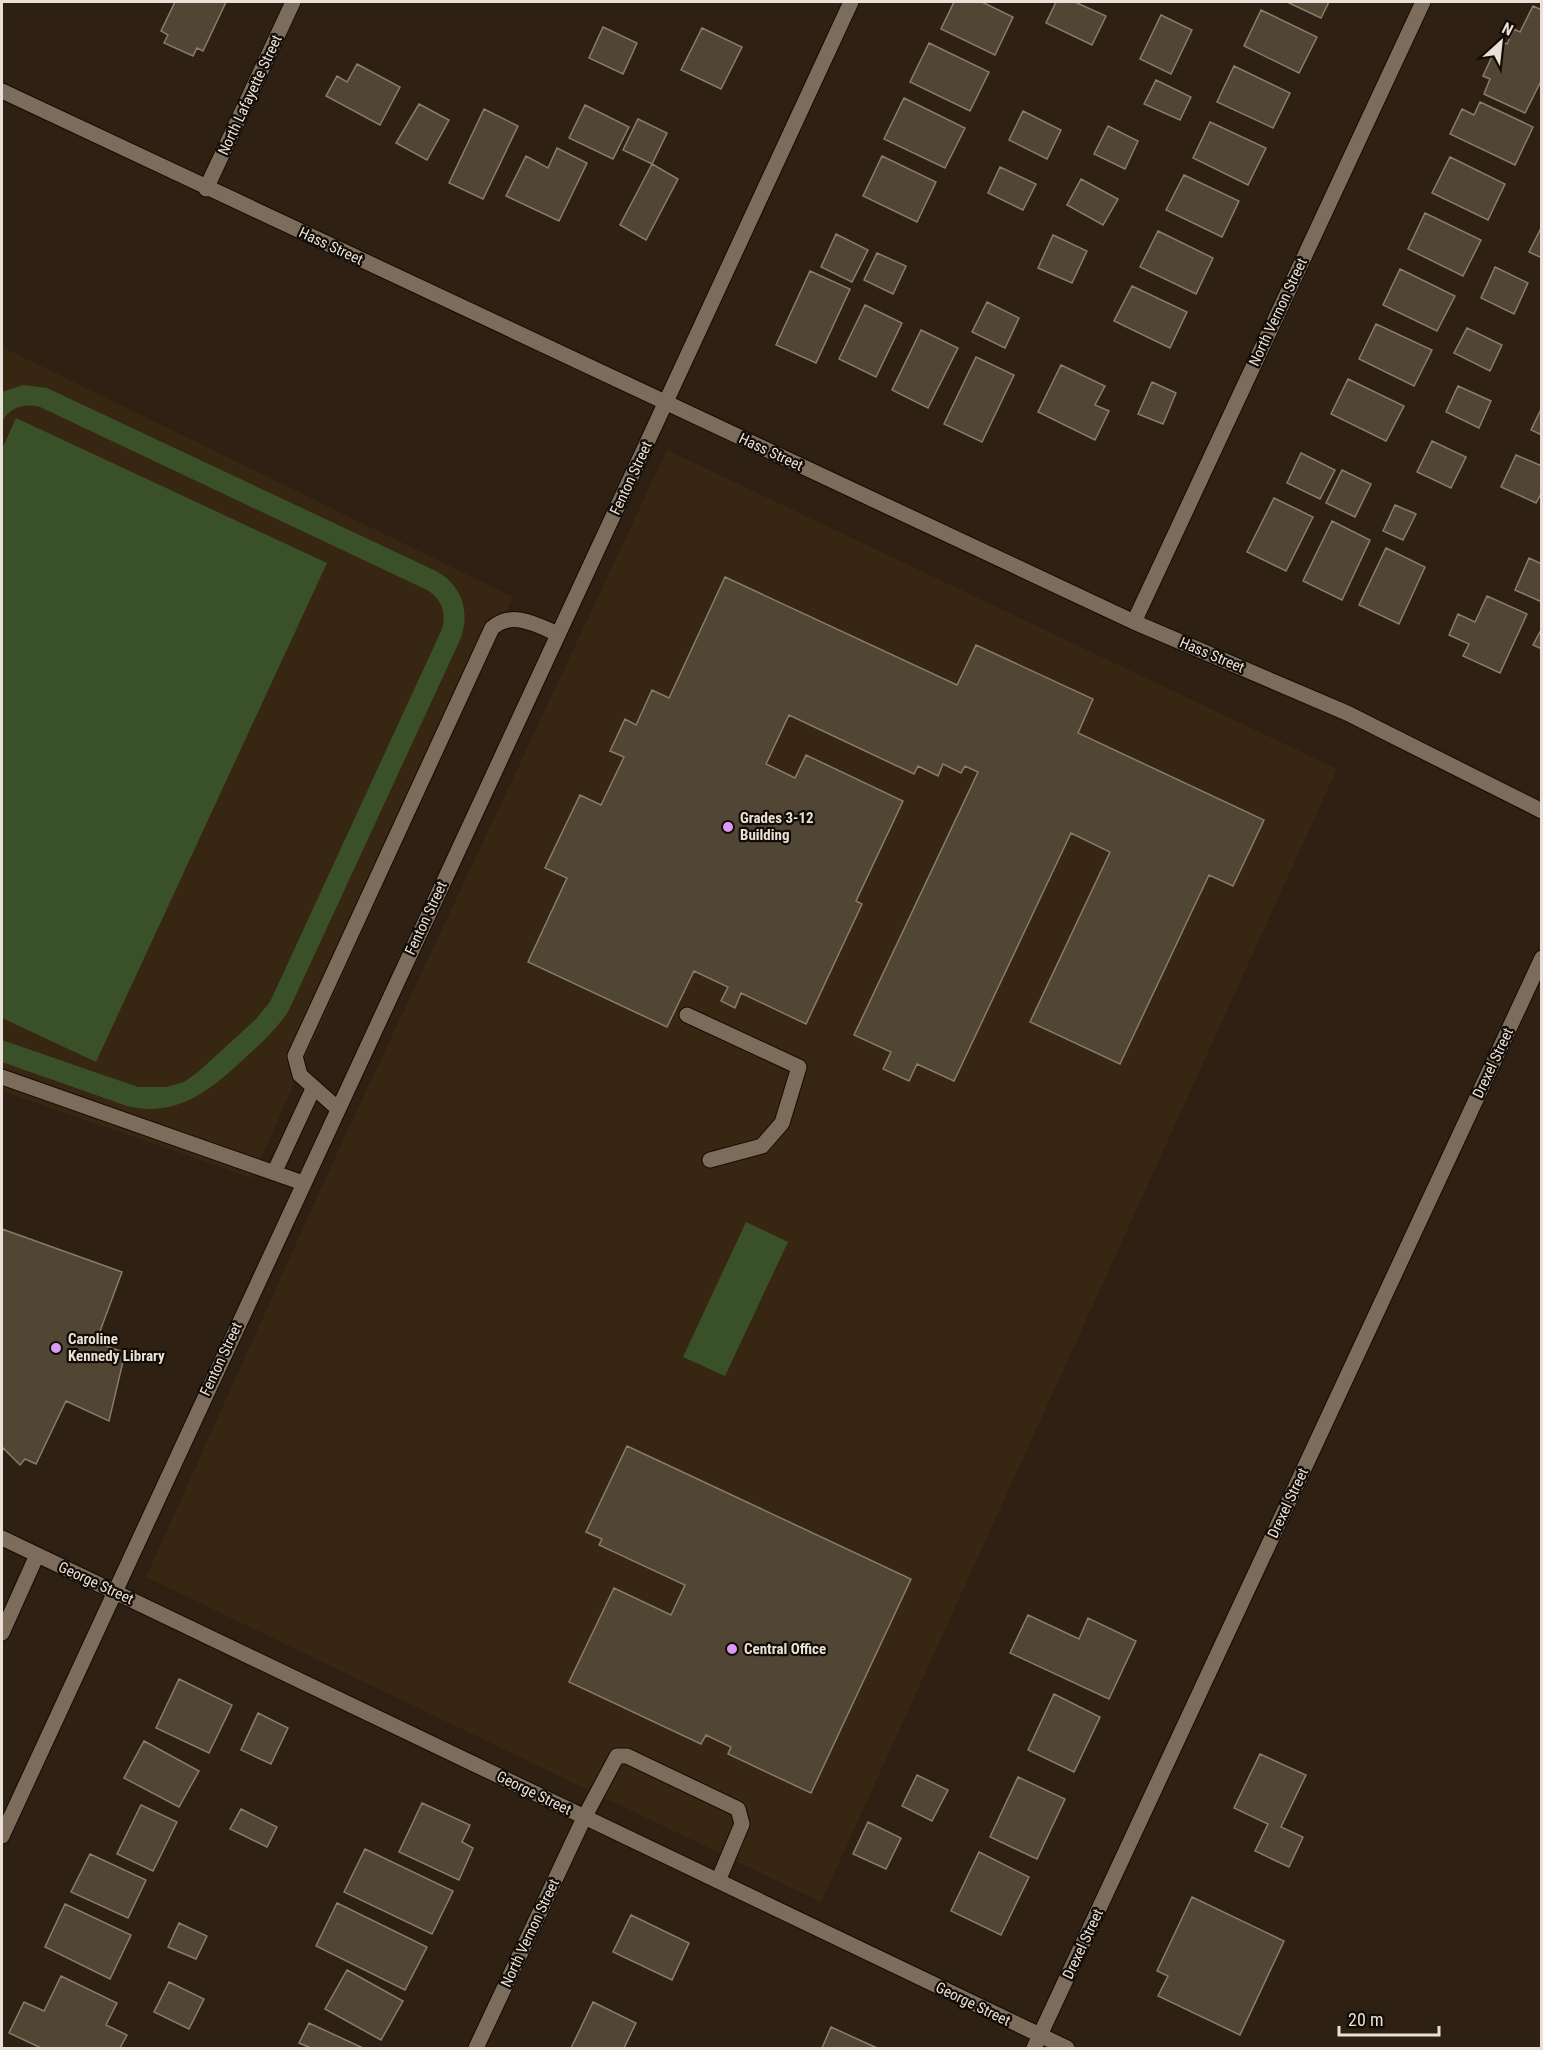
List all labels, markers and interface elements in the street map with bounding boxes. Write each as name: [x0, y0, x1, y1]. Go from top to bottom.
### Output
north arrow: [1471, 12, 1531, 72]
text: N: [1499, 18, 1516, 40]
street label: North Lafayette Street: [214, 32, 286, 158]
street label: Hass Street: [296, 223, 366, 269]
street label: North Vernon Street: [1245, 255, 1311, 369]
street label: Hass Street: [736, 429, 806, 475]
street label: Fenton Street: [606, 438, 656, 518]
street label: Hass Street: [1177, 633, 1247, 677]
place label: Grades 3-12 Building: [740, 809, 814, 844]
marker: Grades 3-12 Building: [721, 820, 735, 834]
street label: Fenton Street: [401, 878, 451, 958]
street label: Drexel Street: [1469, 1025, 1517, 1101]
street label: Fenton Street: [196, 1319, 246, 1399]
place label: Caroline Kennedy Library: [68, 1330, 165, 1365]
marker: Caroline Kennedy Library: [49, 1341, 63, 1355]
street label: Drexel Street: [1264, 1465, 1312, 1541]
street label: George Street: [56, 1558, 136, 1608]
place label: Central Office: [744, 1640, 826, 1658]
marker: Central Office: [725, 1642, 739, 1656]
street label: George Street: [494, 1767, 574, 1819]
street label: North Vernon Street: [497, 1876, 563, 1990]
street label: Drexel Street: [1059, 1906, 1107, 1982]
street label: George Street: [933, 1978, 1013, 2030]
scale bar: [1339, 1999, 1440, 2037]
text: 20 m: [1348, 2009, 1383, 2030]

